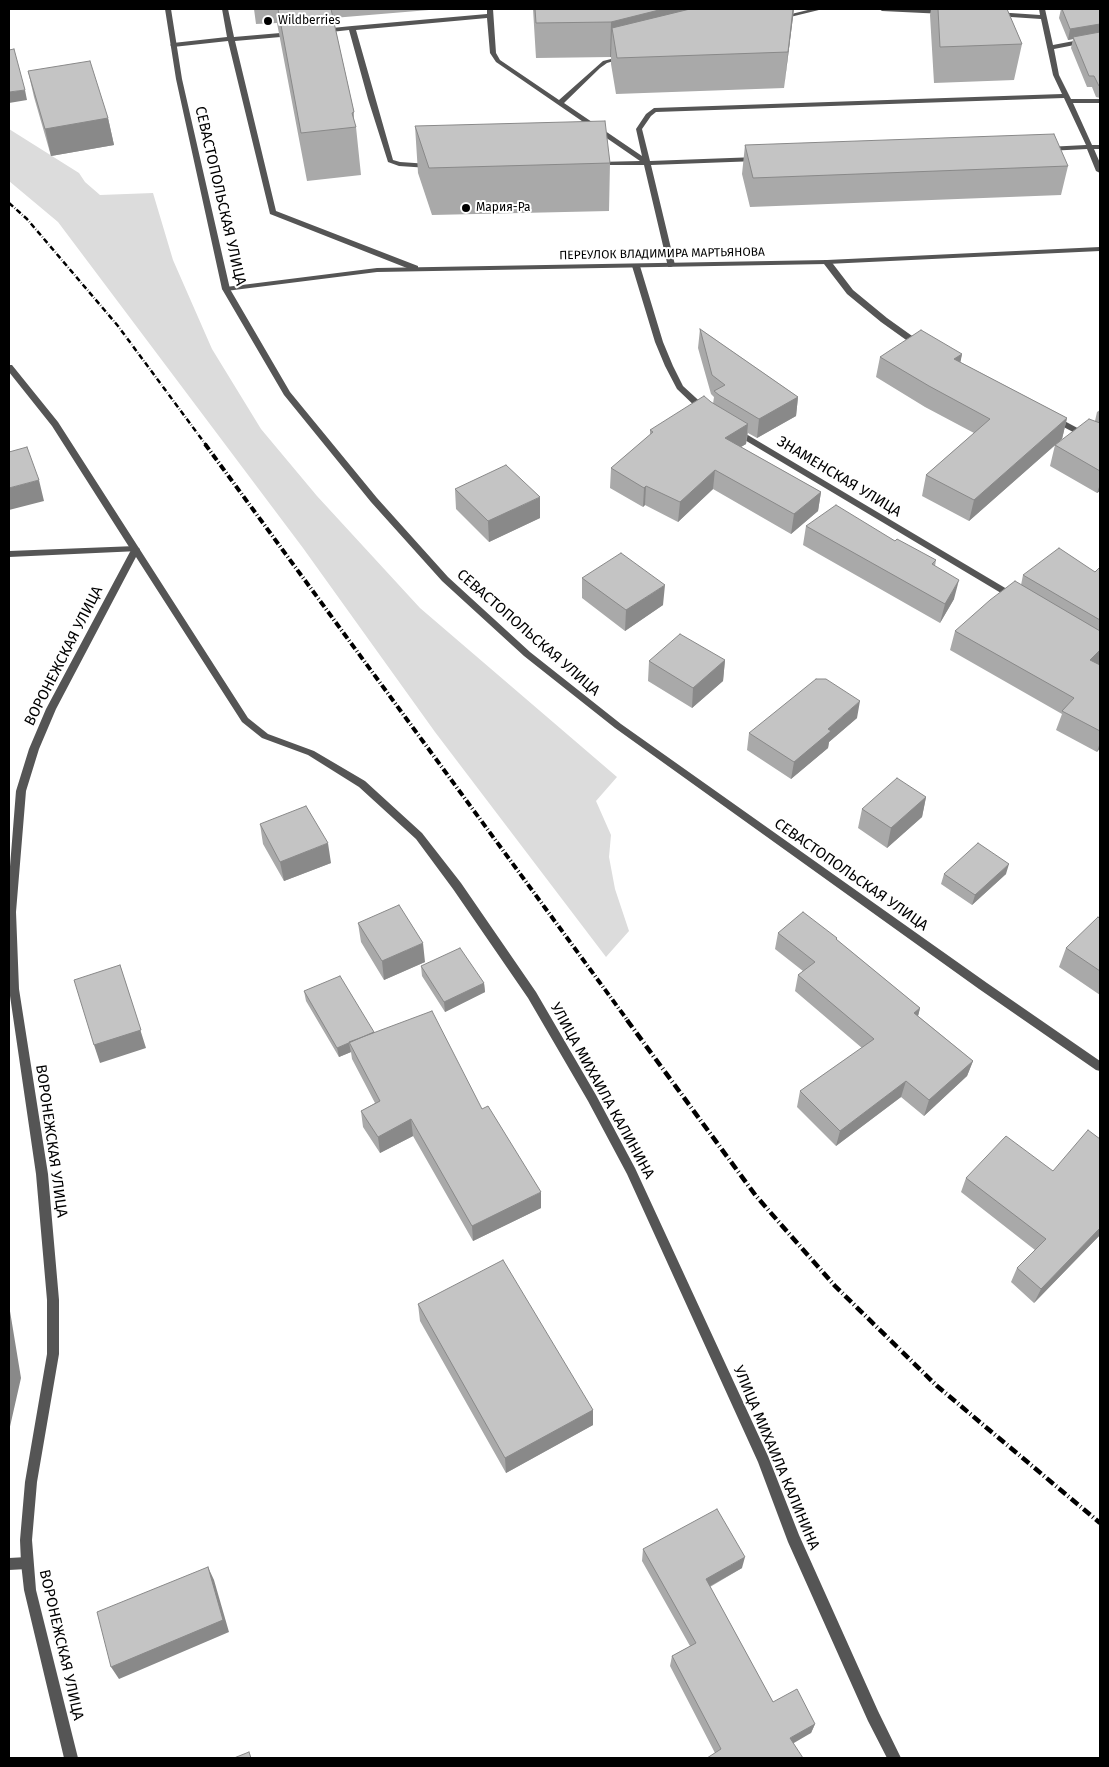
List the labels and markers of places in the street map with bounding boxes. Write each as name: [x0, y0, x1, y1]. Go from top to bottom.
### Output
place label: Wildberries: [278, 14, 340, 28]
marker: Wildberries: [262, 15, 274, 27]
place label: Мария-Ра: [476, 201, 530, 215]
marker: Мария-Ра: [460, 202, 472, 214]

